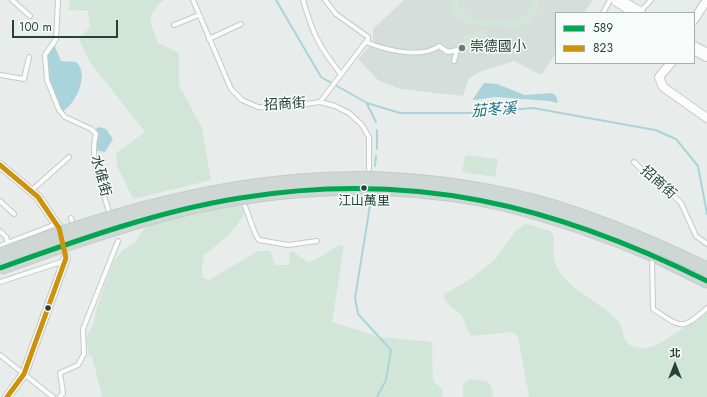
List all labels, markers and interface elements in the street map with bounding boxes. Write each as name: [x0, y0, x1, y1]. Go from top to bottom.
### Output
scale bar: [14, 12, 120, 38]
legend: [555, 12, 695, 64]
text: 100 m: [19, 18, 52, 36]
text: 589: [593, 19, 613, 37]
text: 823: [593, 39, 613, 57]
place label: 崇德國小: [470, 40, 526, 56]
marker: 崇德國小: [457, 43, 467, 53]
street label: 招商街: [264, 96, 306, 114]
water label: 茄苳溪: [471, 100, 517, 122]
street label: 水碓街: [86, 154, 114, 198]
street label: 招商街: [637, 163, 679, 203]
marker: 江山萬里: [359, 183, 369, 193]
place label: 江山萬里: [338, 194, 390, 210]
unlabelled marker: [43, 303, 53, 313]
north arrow: [655, 345, 695, 385]
text: 北: [670, 345, 681, 361]

